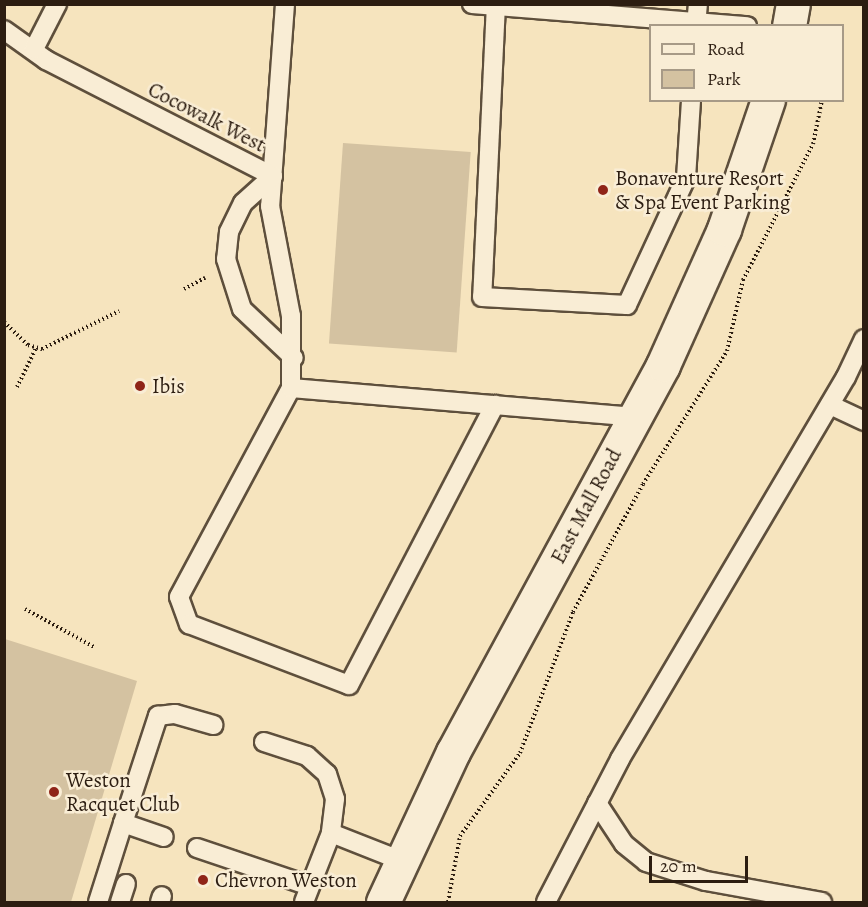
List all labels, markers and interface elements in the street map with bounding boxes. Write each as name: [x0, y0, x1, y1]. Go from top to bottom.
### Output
legend: [649, 24, 844, 102]
text: Road: [707, 37, 744, 61]
text: Park: [707, 67, 741, 91]
street label: Cocowalk West: [144, 77, 270, 157]
place label: Bonaventure Resort & Spa Event Parking: [615, 165, 790, 215]
marker: Bonaventure Resort & Spa Event Parking: [596, 183, 610, 197]
place label: Ibis: [152, 373, 185, 399]
marker: Ibis: [133, 379, 147, 393]
street label: East Mall Road: [545, 444, 627, 568]
place label: Weston Racquet Club: [66, 767, 180, 817]
marker: Weston Racquet Club: [47, 785, 61, 799]
scale bar: [652, 844, 751, 882]
text: 20 m: [660, 854, 697, 878]
place label: Chevron Weston: [215, 867, 357, 893]
marker: Chevron Weston: [196, 873, 210, 887]

